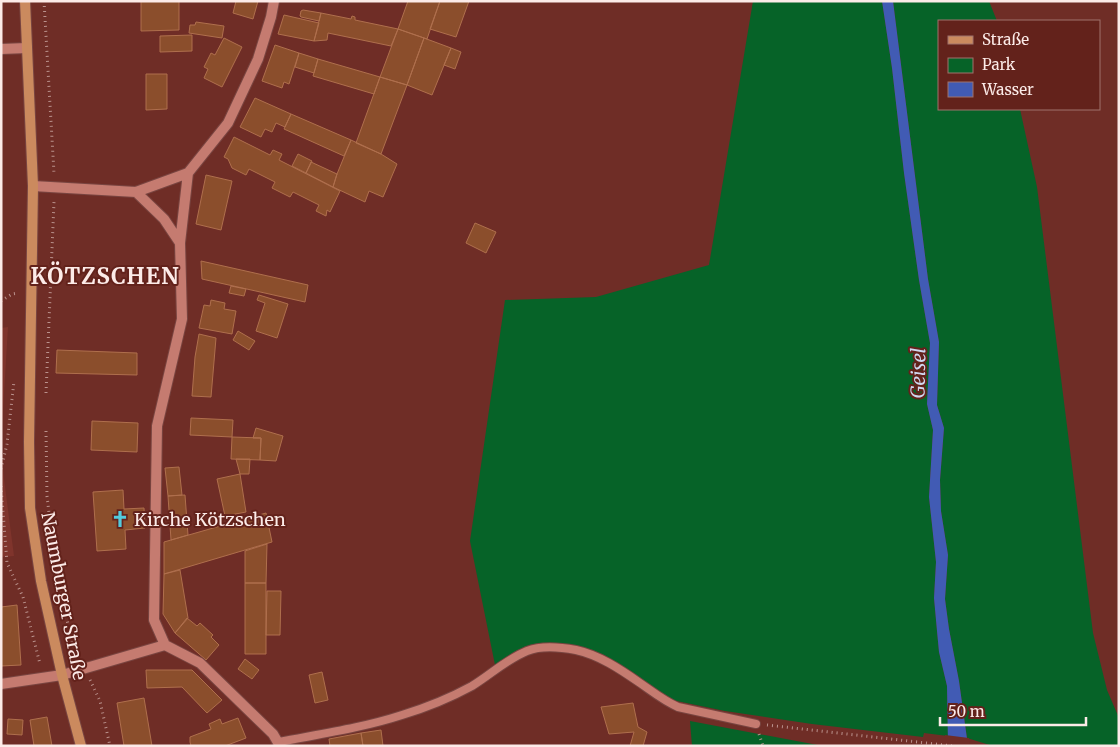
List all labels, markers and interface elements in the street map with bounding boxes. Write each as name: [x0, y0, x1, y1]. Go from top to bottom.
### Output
legend: [938, 20, 1100, 110]
text: Straße: [982, 30, 1029, 49]
text: Park: [982, 55, 1016, 74]
text: Wasser: [981, 80, 1034, 99]
district label: KÖTZSCHEN: [30, 261, 180, 290]
water label: Geisel: [906, 347, 930, 399]
place label: Kirche Kötzschen: [134, 508, 286, 531]
church icon: Kirche Kötzschen: [110, 509, 130, 529]
street label: Naumburger Straße: [36, 510, 92, 682]
scale bar: [940, 694, 1086, 726]
text: 50 m: [948, 702, 985, 721]

